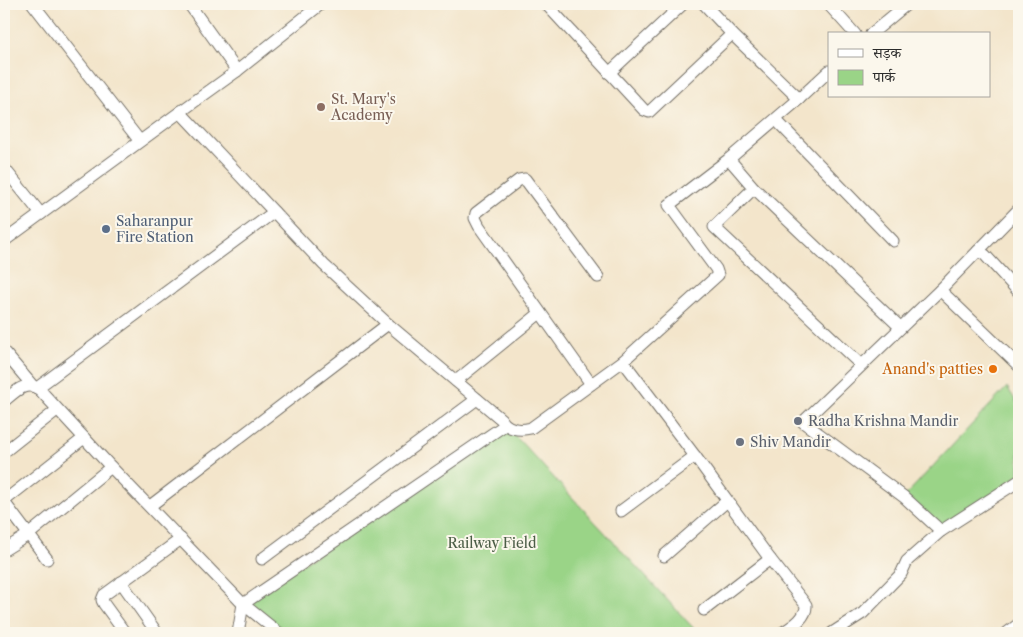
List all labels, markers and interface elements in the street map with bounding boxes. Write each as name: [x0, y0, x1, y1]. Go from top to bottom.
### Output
legend: [828, 32, 990, 98]
text: सड़क: [872, 43, 902, 62]
text: पार्क: [872, 67, 896, 86]
place label: St. Mary's Academy: [330, 90, 396, 124]
marker: St. Mary's Academy: [315, 101, 327, 113]
place label: Saharanpur Fire Station: [116, 212, 194, 246]
marker: Saharanpur Fire Station: [100, 223, 112, 235]
place label: Anand's patties: [881, 360, 983, 378]
marker: Anand's patties: [987, 363, 999, 375]
place label: Radha Krishna Mandir: [808, 412, 958, 430]
marker: Radha Krishna Mandir: [792, 415, 804, 427]
place label: Shiv Mandir: [750, 433, 831, 451]
marker: Shiv Mandir: [734, 436, 746, 448]
park label: Railway Field: [447, 534, 537, 552]

